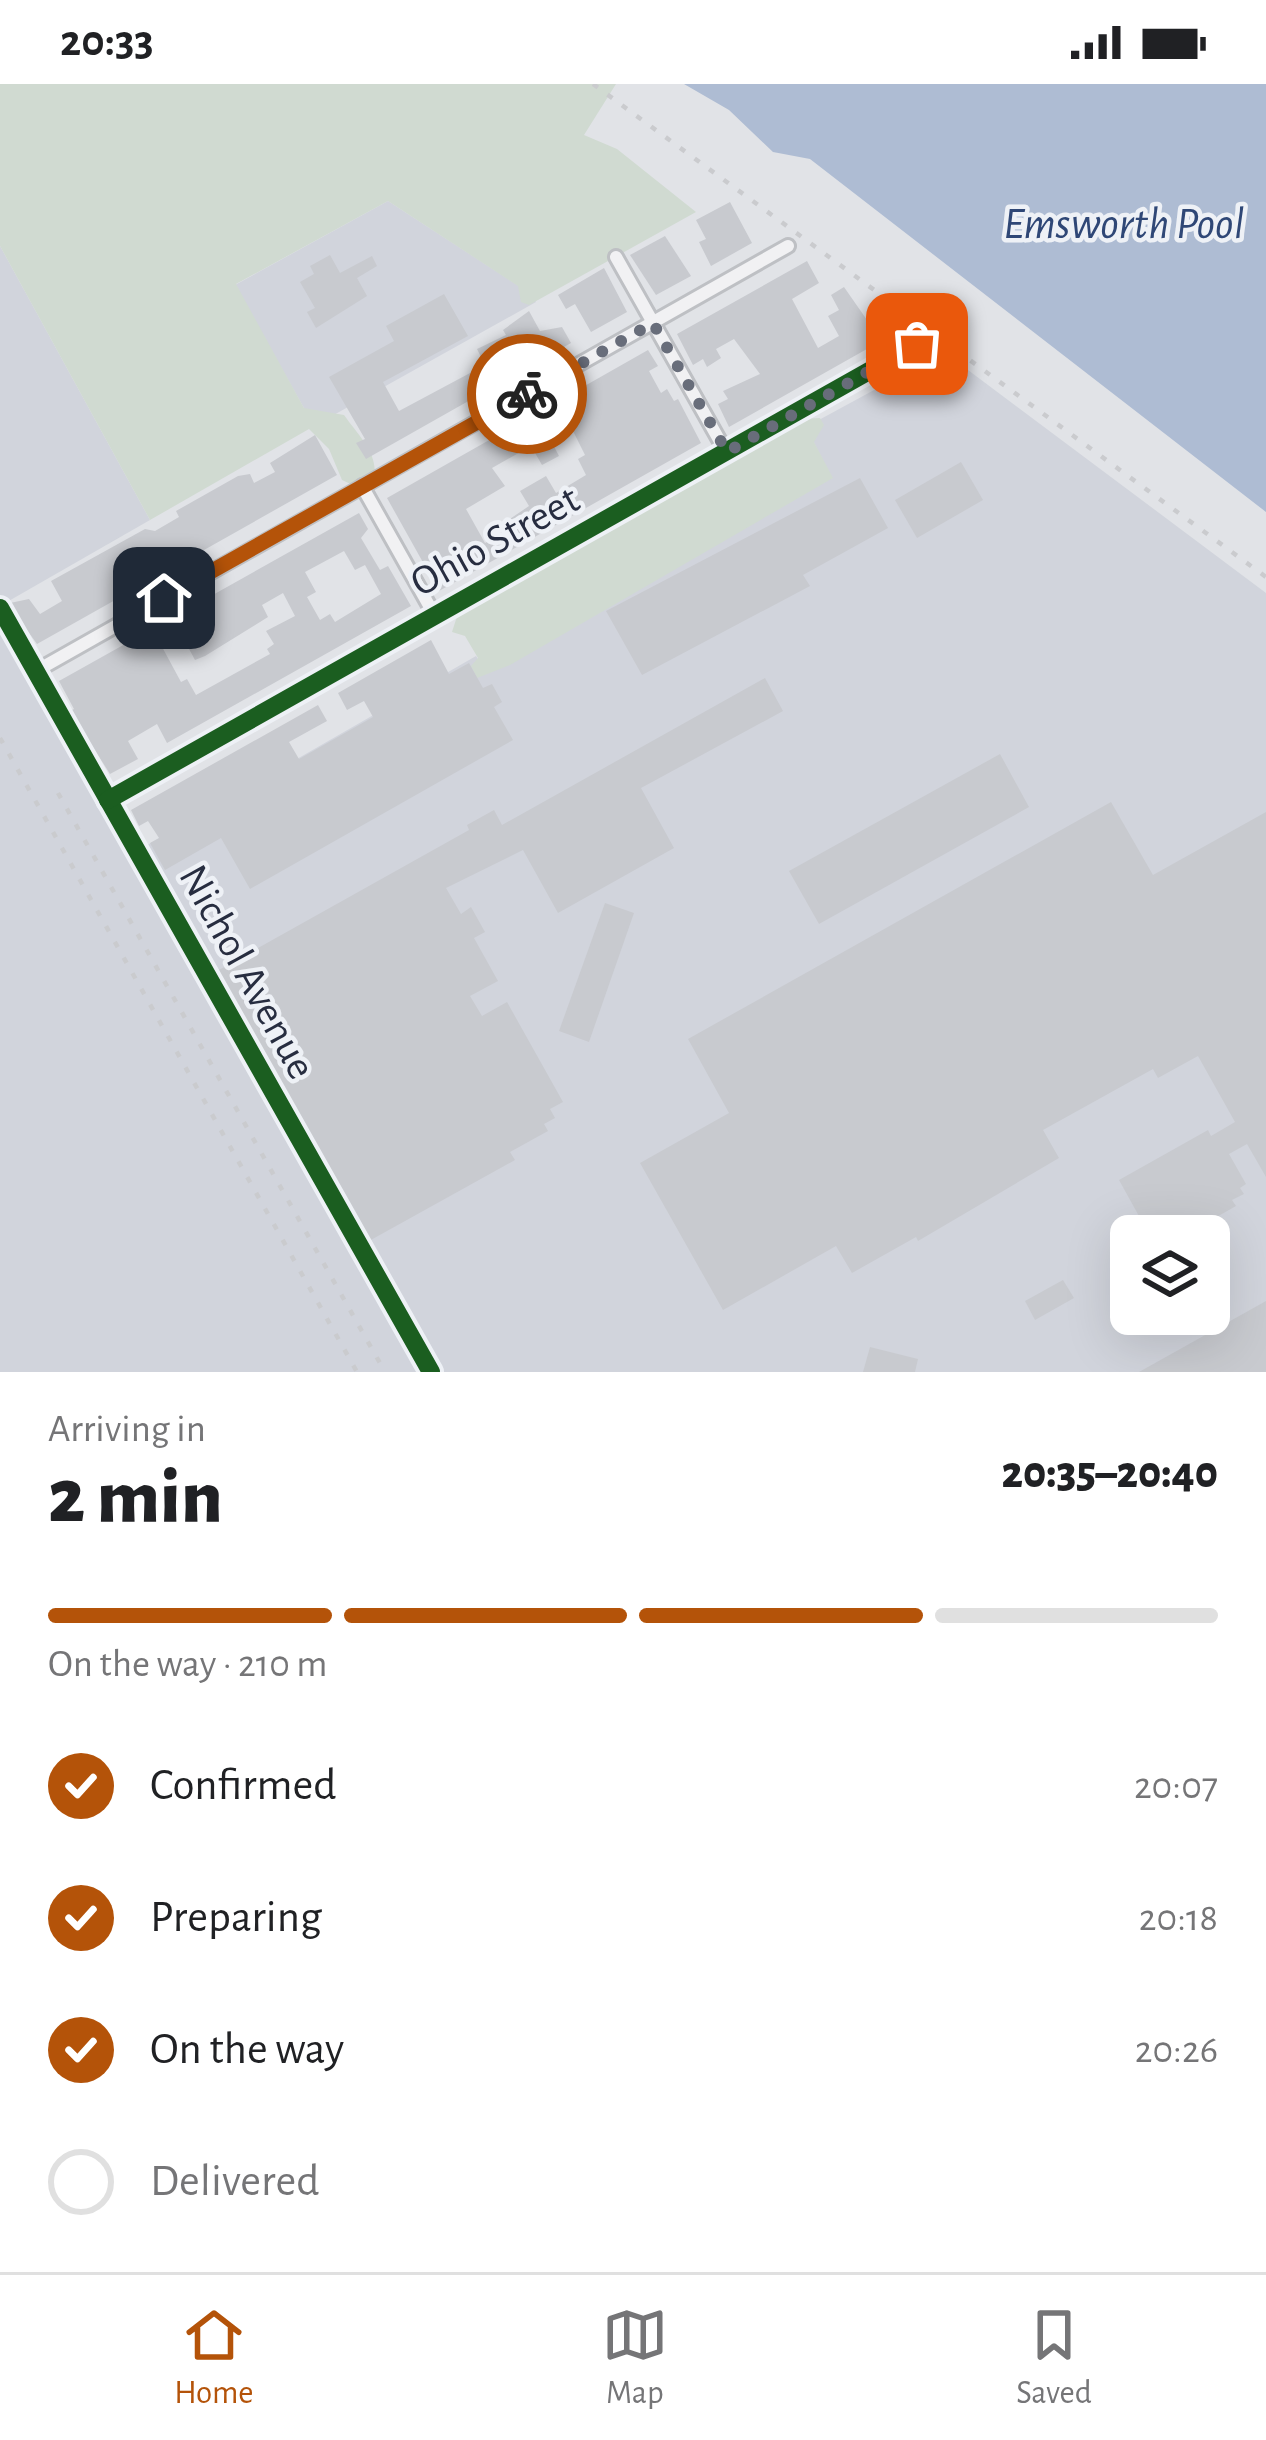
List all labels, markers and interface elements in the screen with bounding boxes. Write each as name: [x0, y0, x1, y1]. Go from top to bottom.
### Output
text: 20:33: [60, 19, 154, 64]
water label: Emsworth Pool: [1003, 202, 1245, 247]
pin: [866, 293, 968, 395]
icon: bag: [884, 311, 950, 377]
courier: [467, 334, 587, 454]
icon: bike: [494, 361, 560, 427]
street label: Ohio Street: [404, 478, 586, 604]
pin: [113, 547, 215, 649]
icon: home: [131, 565, 197, 631]
street label: Nichol Avenue: [171, 858, 323, 1086]
map controls: [1110, 1215, 1230, 1335]
button: layers: [1110, 1215, 1230, 1335]
text: Arriving in: [48, 1410, 206, 1449]
text: 20:35–20:40: [1001, 1451, 1218, 1496]
text: 2 min: [48, 1459, 223, 1537]
text: On the way · 210 m: [48, 1645, 327, 1684]
icon: check: [48, 1753, 114, 1819]
text: Confirmed: [150, 1763, 336, 1808]
text: 20:07: [1134, 1767, 1218, 1806]
icon: check: [48, 1885, 114, 1951]
text: Preparing: [150, 1895, 322, 1940]
text: 20:18: [1139, 1899, 1218, 1938]
icon: check: [48, 2017, 114, 2083]
text: On the way: [150, 2027, 344, 2072]
text: 20:26: [1135, 2031, 1218, 2070]
text: Delivered: [150, 2159, 319, 2204]
tab: Home: [174, 2302, 254, 2414]
tab: Map: [602, 2302, 668, 2414]
tab: Saved: [1016, 2302, 1092, 2414]

